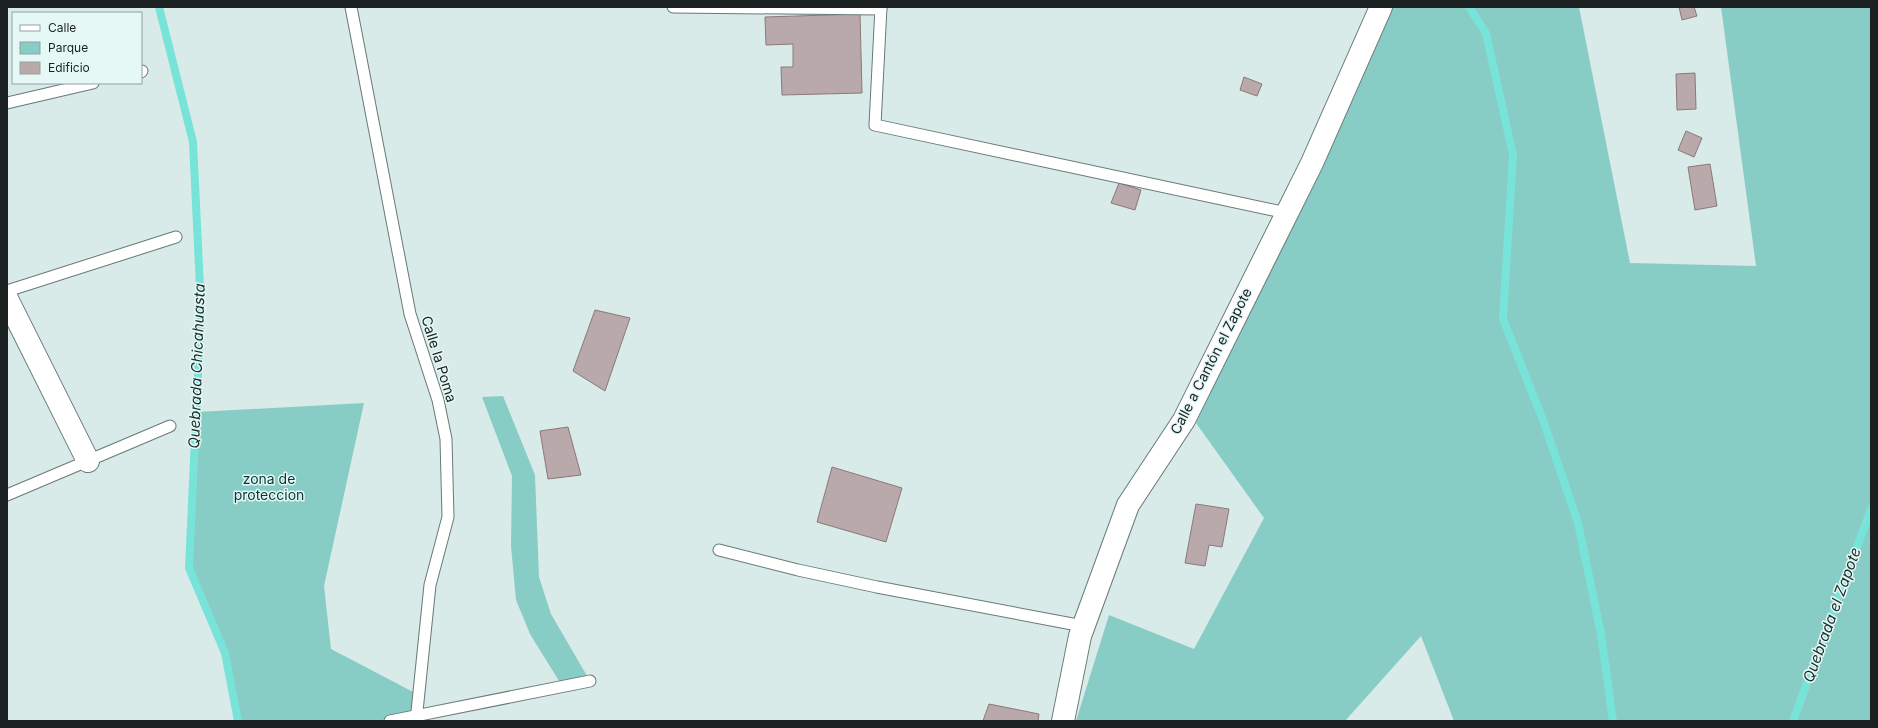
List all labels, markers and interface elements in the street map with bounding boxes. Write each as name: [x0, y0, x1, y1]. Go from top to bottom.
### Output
legend: [12, 12, 142, 84]
text: Calle: [48, 20, 76, 35]
text: Parque: [48, 40, 88, 55]
text: Edificio: [48, 60, 90, 75]
water label: Quebrada Chicahuasta: [184, 283, 209, 449]
street label: Calle a Cantón el Zapote: [1166, 285, 1255, 437]
street label: Calle la Poma: [418, 314, 461, 404]
park label: zona de proteccion: [234, 470, 304, 503]
water label: Quebrada el Zapote: [1798, 545, 1865, 685]

